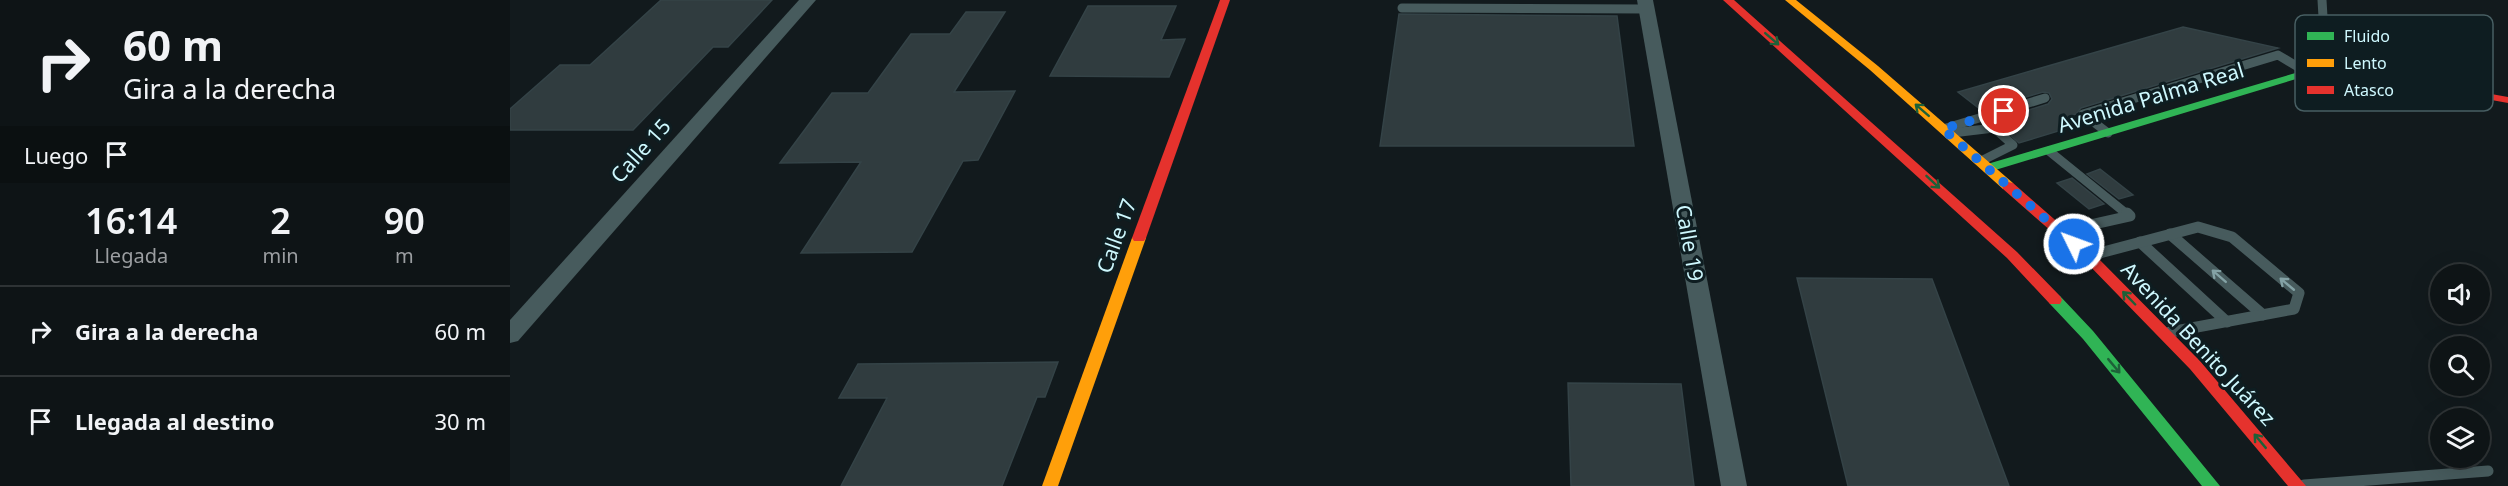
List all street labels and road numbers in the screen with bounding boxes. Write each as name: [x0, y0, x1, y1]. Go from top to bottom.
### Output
street label: Avenida Palma Real: [2054, 55, 2247, 139]
street label: Calle 15: [604, 112, 676, 188]
street label: Calle 17: [1090, 195, 1142, 277]
street label: Calle 19: [1669, 202, 1710, 283]
street label: Avenida Benito Juárez: [2115, 255, 2282, 431]

